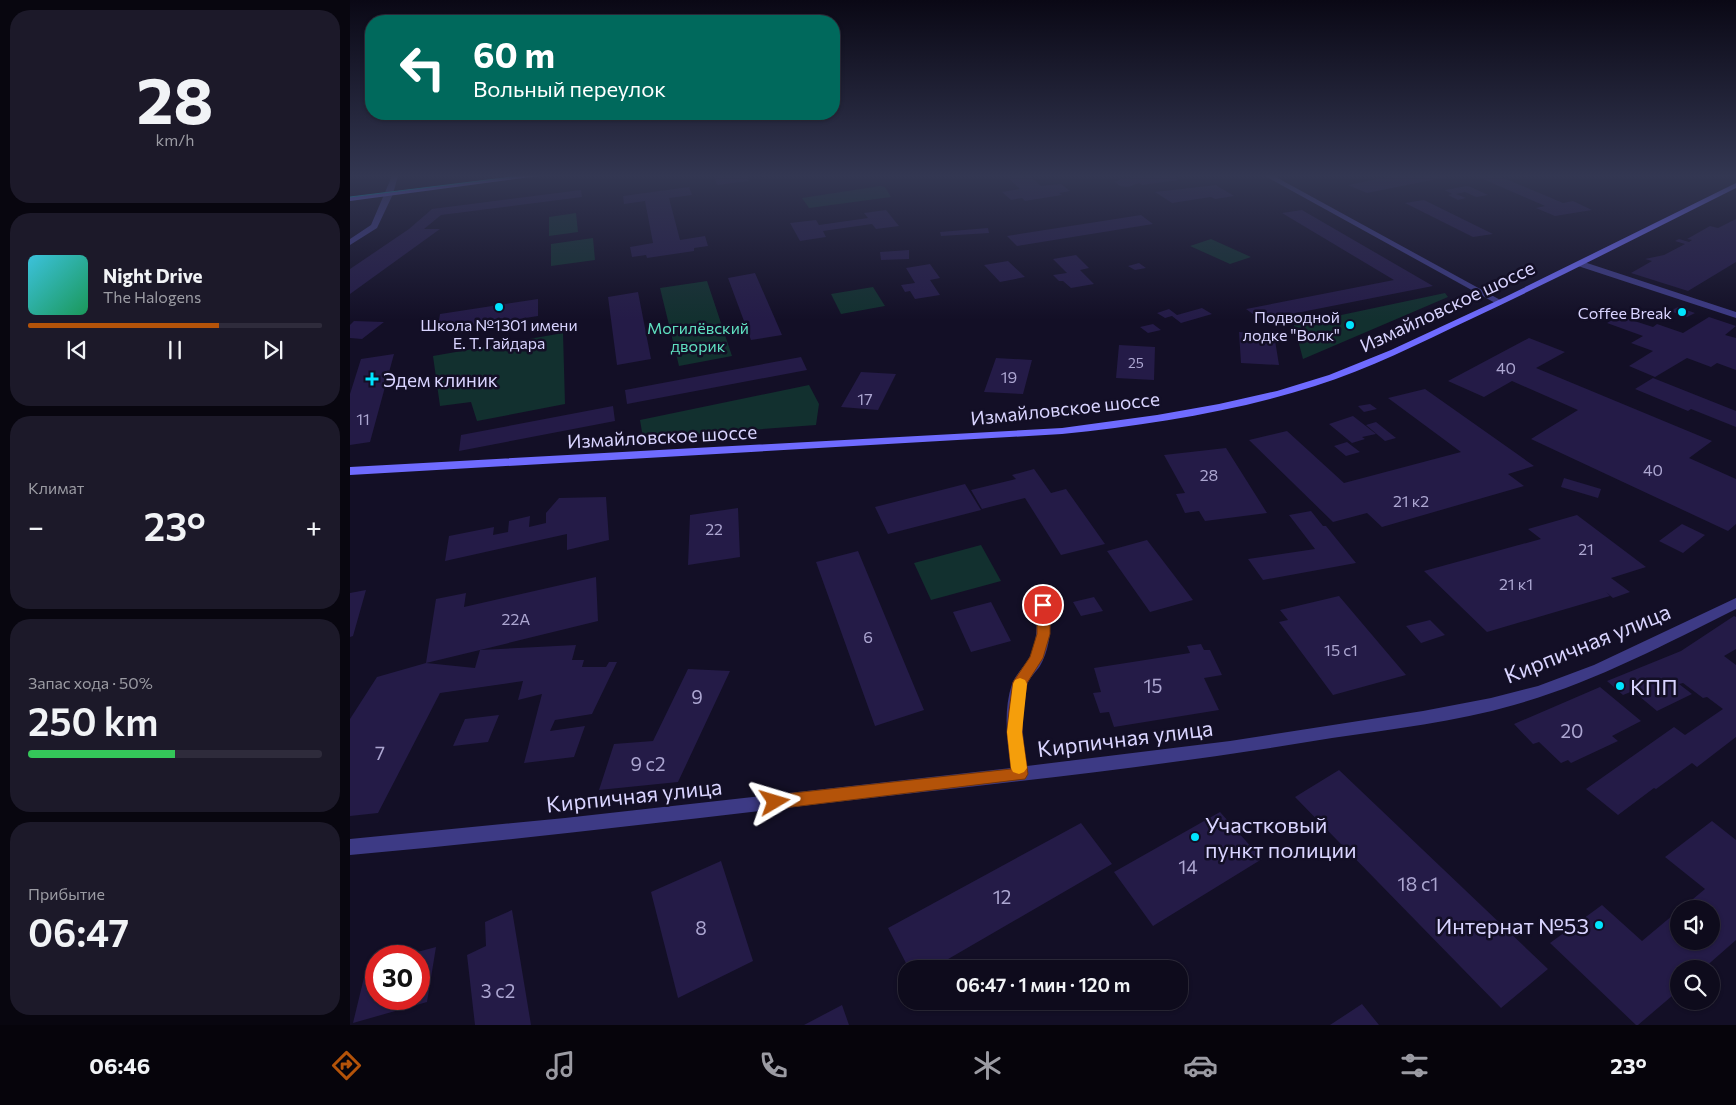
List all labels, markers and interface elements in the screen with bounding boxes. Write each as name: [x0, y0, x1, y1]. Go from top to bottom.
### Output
text: 60 m: [473, 32, 555, 75]
icon: left: [390, 35, 455, 100]
text: 28: [137, 58, 213, 137]
text: Вольный переулок: [473, 75, 666, 102]
text: km/h: [156, 130, 194, 149]
street label: Измайловское шоссе: [1356, 255, 1538, 357]
text: Night Drive: [103, 264, 203, 287]
text: The Halogens: [103, 287, 201, 306]
marker: Школа №1301 имени Е. Т. Гайдара: [493, 301, 505, 313]
place label: Coffee Break: [1578, 303, 1672, 322]
marker: Coffee Break: [1676, 306, 1688, 318]
place label: Подводной лодке "Волк": [1243, 307, 1340, 344]
place label: Школа №1301 имени Е. Т. Гайдара: [420, 315, 578, 352]
park label: Могилёвский дворик: [647, 318, 749, 355]
marker: Подводной лодке "Волк": [1344, 319, 1356, 331]
icon: previous: [63, 336, 91, 364]
icon: pause: [161, 336, 189, 364]
icon: next: [259, 336, 287, 364]
house number: 25: [1128, 354, 1144, 371]
house number: 40: [1496, 358, 1516, 377]
house number: 19: [1001, 367, 1017, 386]
place label: Эдем клиник: [383, 368, 498, 391]
marker: Эдем клиник: [365, 372, 379, 386]
street label: Измайловское шоссе: [969, 387, 1161, 429]
house number: 17: [857, 389, 873, 408]
house number: 11: [356, 409, 370, 428]
street label: Измайловское шоссе: [566, 420, 758, 452]
house number: 40: [1643, 460, 1663, 479]
house number: 28: [1200, 465, 1218, 484]
text: Климат: [28, 478, 84, 497]
house number: 21 к2: [1393, 491, 1429, 510]
text: 23°: [144, 502, 206, 549]
text: −: [28, 509, 44, 543]
text: +: [306, 509, 322, 543]
house number: 22: [705, 519, 723, 538]
house number: 21: [1578, 539, 1594, 558]
house number: 21 к1: [1499, 574, 1533, 593]
pin: [1022, 584, 1064, 626]
icon: arrive: [1029, 591, 1057, 619]
street label: Кирпичная улица: [1500, 597, 1674, 689]
house number: 22А: [502, 609, 530, 628]
house number: 6: [863, 627, 873, 646]
house number: 15 с1: [1324, 640, 1358, 659]
text: Запас хода · 50%: [28, 673, 153, 692]
place label: КПП: [1630, 673, 1678, 700]
house number: 15: [1143, 674, 1163, 697]
marker: КПП: [1614, 680, 1626, 692]
house number: 9: [691, 685, 703, 708]
text: 250 km: [28, 697, 158, 744]
street label: Кирпичная улица: [1036, 714, 1214, 762]
house number: 20: [1561, 719, 1583, 742]
house number: 7: [375, 741, 385, 764]
house number: 9 с2: [630, 752, 666, 775]
street label: Кирпичная улица: [545, 772, 723, 818]
position arrow: [748, 775, 800, 827]
place label: Участковый пункт полиции: [1205, 811, 1357, 863]
marker: Участковый пункт полиции: [1189, 831, 1201, 843]
house number: 14: [1178, 855, 1198, 878]
house number: 18 с1: [1398, 872, 1438, 895]
text: Прибытие: [28, 884, 105, 903]
house number: 12: [993, 885, 1011, 908]
map controls: [1670, 900, 1720, 1010]
button: sound: [1670, 900, 1720, 950]
text: 06:47: [28, 908, 129, 955]
place label: Интернат №53: [1436, 912, 1589, 939]
house number: 8: [695, 916, 707, 939]
marker: Интернат №53: [1593, 919, 1605, 931]
speed limit sign: 30: [365, 945, 430, 1010]
button: search: [1670, 960, 1720, 1010]
text: 06:47 · 1 мин · 120 m: [956, 973, 1130, 996]
house number: 3 с2: [481, 979, 515, 1002]
icon: directions: [329, 1048, 364, 1083]
icon: music: [543, 1048, 578, 1083]
icon: phone: [756, 1048, 791, 1083]
icon: climate: [970, 1048, 1005, 1083]
icon: car: [1183, 1048, 1218, 1083]
icon: filters: [1397, 1048, 1432, 1083]
text: 06:46: [89, 1052, 150, 1079]
text: 23°: [1610, 1052, 1647, 1079]

